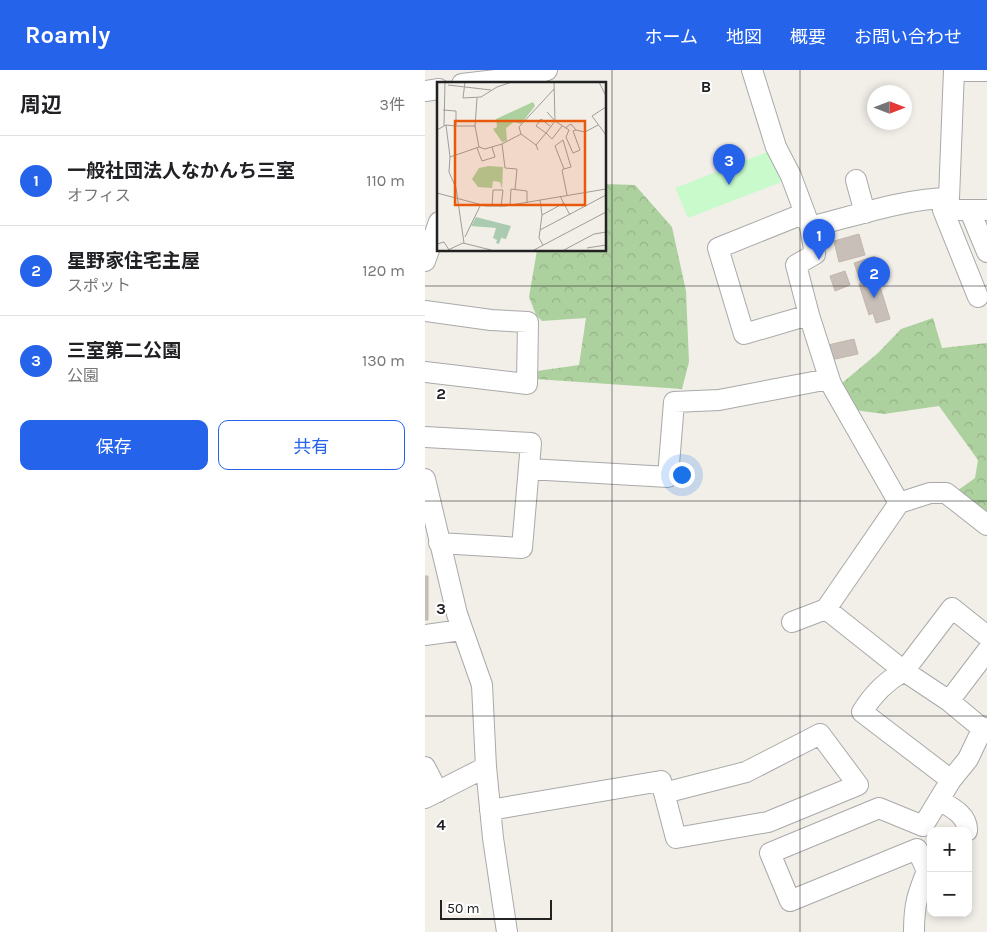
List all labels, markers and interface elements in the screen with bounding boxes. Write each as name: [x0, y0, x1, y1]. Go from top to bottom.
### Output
text: Roamly: [25, 21, 110, 49]
text: ホーム: [645, 26, 698, 48]
text: 地図: [726, 26, 762, 48]
text: 概要: [790, 26, 826, 48]
text: お問い合わせ: [854, 26, 962, 48]
text: B: [701, 77, 711, 96]
inset map: [437, 82, 606, 251]
north arrow: [867, 85, 912, 130]
text: 周辺: [20, 93, 62, 117]
text: 3件: [380, 95, 405, 114]
pin: 3: [713, 144, 745, 185]
text: 一般社団法人なかんち三室: [67, 160, 295, 182]
text: 1: [33, 171, 39, 190]
text: 110 m: [366, 171, 405, 190]
text: オフィス: [67, 186, 131, 205]
pin: 1: [803, 219, 835, 260]
text: 星野家住宅主屋: [67, 250, 200, 272]
pin: 2: [858, 257, 890, 298]
text: 2: [31, 261, 41, 280]
text: 120 m: [362, 261, 405, 280]
text: スポット: [67, 276, 131, 295]
text: 三室第二公園: [67, 340, 181, 362]
text: 3: [31, 351, 41, 370]
text: 130 m: [362, 351, 405, 370]
text: 公園: [67, 366, 99, 385]
text: 2: [436, 384, 446, 403]
button: 保存: [20, 420, 208, 470]
button: 共有: [218, 420, 405, 470]
your location: [669, 462, 695, 488]
text: 3: [436, 599, 446, 618]
text: 4: [436, 815, 446, 834]
map controls: [927, 827, 972, 917]
button: +: [927, 827, 972, 872]
button: −: [927, 872, 972, 917]
scale bar: [440, 897, 553, 920]
text: 50 m: [447, 900, 480, 917]

